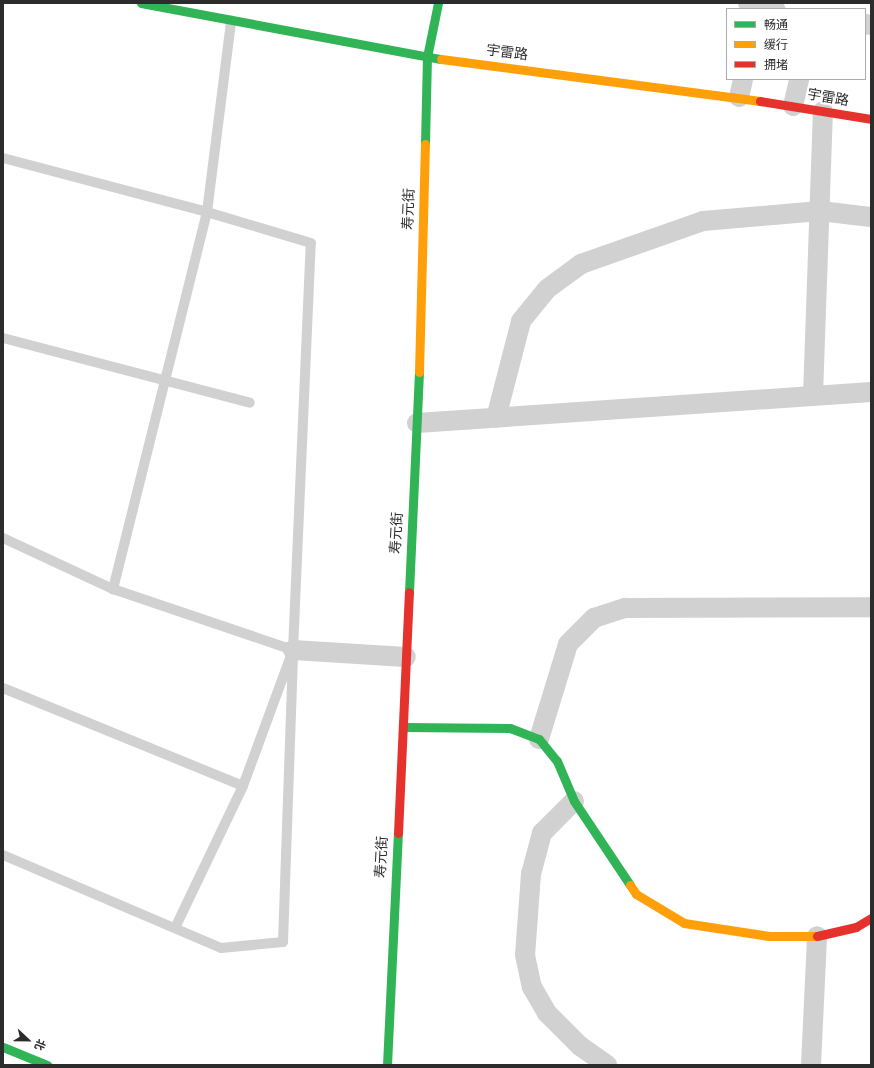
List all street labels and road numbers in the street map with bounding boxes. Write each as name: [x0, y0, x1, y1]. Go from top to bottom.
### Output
street label: 宇雷路: [485, 42, 529, 64]
street label: 宇雷路: [806, 86, 850, 110]
street label: 寿元街: [400, 188, 418, 230]
street label: 寿元街: [388, 512, 406, 554]
street label: 寿元街: [373, 836, 391, 878]

